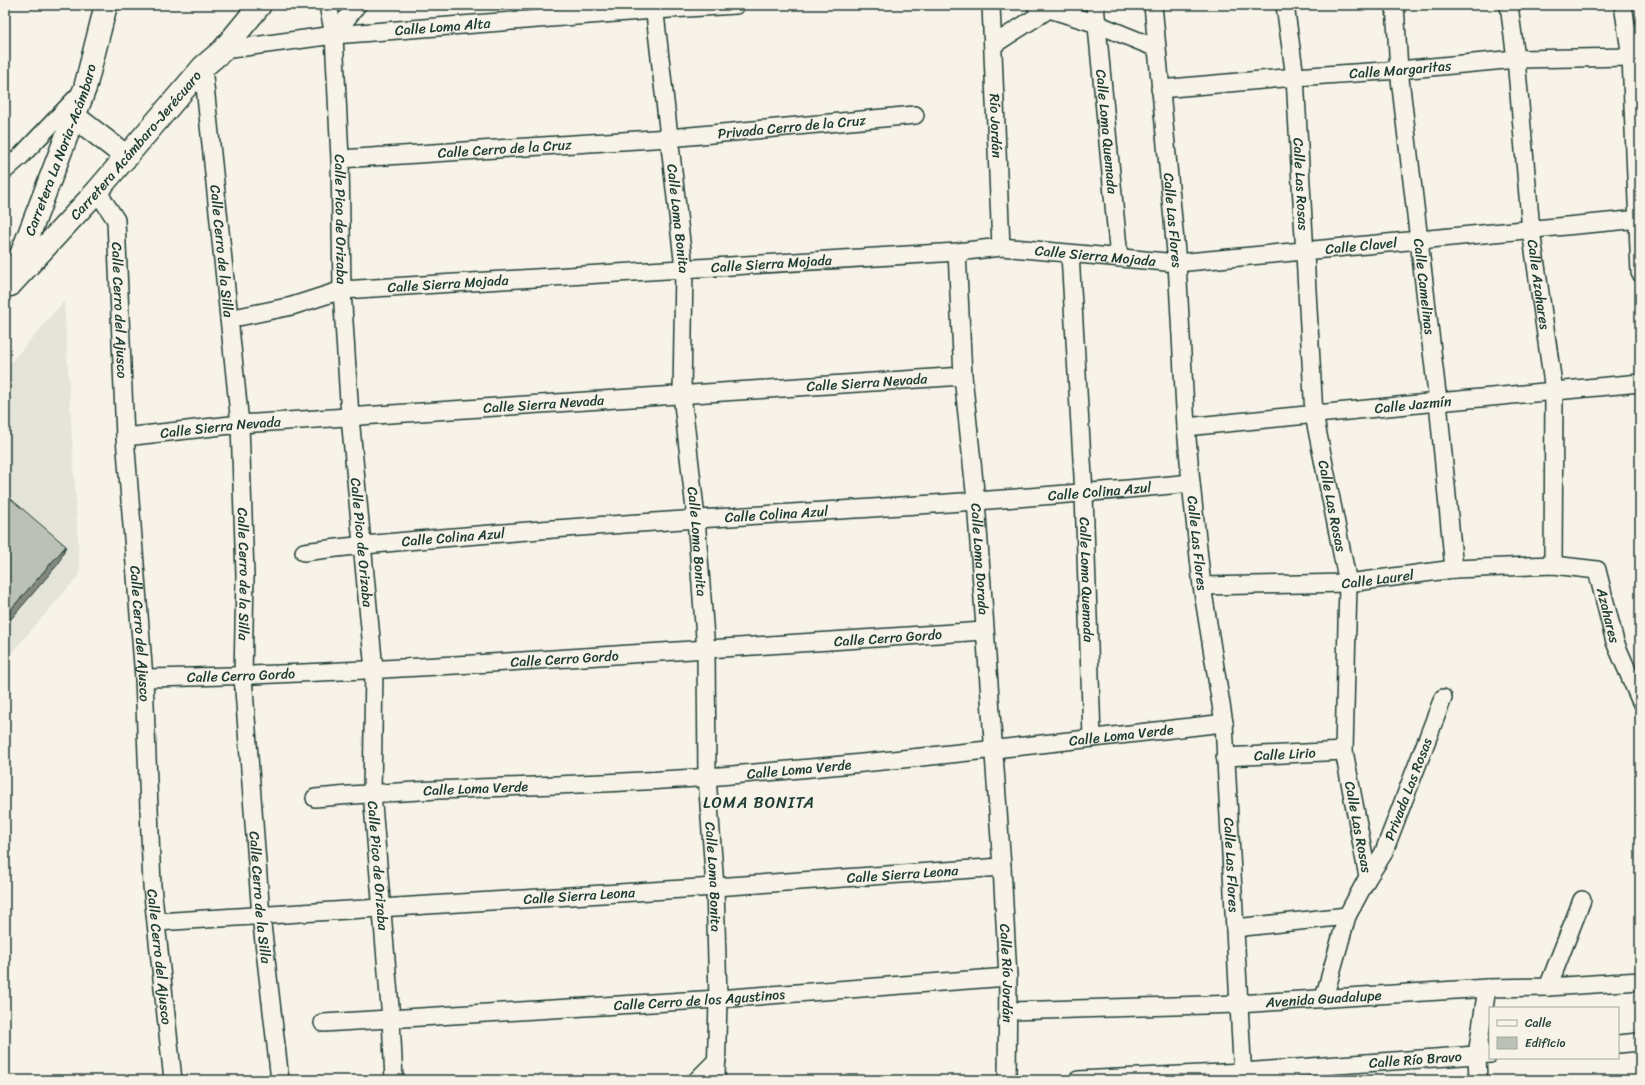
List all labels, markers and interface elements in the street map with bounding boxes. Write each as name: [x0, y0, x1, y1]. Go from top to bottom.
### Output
street label: Calle Loma Alta: [394, 11, 492, 43]
street label: Calle Margaritas: [1348, 53, 1453, 86]
street label: Carretera La Noria-Acámbaro: [18, 61, 104, 240]
street label: Carretera Acámbaro-Jerécuaro: [64, 65, 208, 226]
street label: Calle Loma Quemada: [1088, 68, 1125, 196]
street label: Río Jordán: [982, 93, 1009, 159]
street label: Privada Cerro de la Cruz: [716, 108, 868, 146]
street label: Calle Cerro de la Cruz: [437, 132, 573, 166]
street label: Calle Las Rosas: [1285, 137, 1316, 232]
street label: Calle Pico de Orizaba: [327, 154, 354, 285]
street label: Calle Loma Bonita: [659, 163, 696, 274]
street label: Calle Las Flores: [1156, 172, 1189, 268]
street label: Calle Cerro de la Silla: [202, 184, 241, 319]
street label: Calle Clavel: [1324, 230, 1399, 262]
street label: Calle Camelinas: [1406, 237, 1442, 336]
street label: Calle Sierra Mojada: [1034, 238, 1158, 274]
street label: Calle Azahares: [1519, 238, 1557, 331]
street label: Calle Cerro del Ajusco: [104, 242, 135, 379]
street label: Calle Sierra Mojada: [710, 248, 834, 280]
street label: Calle Sierra Mojada: [387, 268, 510, 300]
street label: Calle Sierra Nevada: [806, 366, 929, 399]
street label: Calle Sierra Nevada: [482, 388, 606, 421]
street label: Calle Jazmín: [1373, 389, 1453, 421]
street label: Calle Sierra Nevada: [159, 409, 283, 446]
street label: Calle Las Rosas: [1310, 458, 1353, 555]
street label: Calle Colina Azul: [1047, 475, 1153, 509]
street label: Calle Pico de Orizaba: [343, 477, 380, 609]
street label: Calle Loma Bonita: [680, 485, 714, 597]
street label: Calle Las Flores: [1179, 495, 1215, 593]
street label: Calle Colina Azul: [724, 499, 830, 530]
street label: Calle Loma Dorada: [963, 502, 996, 616]
street label: Calle Cerro de la Silla: [230, 507, 257, 642]
street label: Calle Loma Quemada: [1072, 517, 1101, 643]
street label: Calle Colina Azul: [400, 521, 507, 554]
street label: Calle Laurel: [1341, 562, 1416, 596]
street label: Calle Cerro del Ajusco: [122, 565, 157, 702]
street label: Azahares: [1589, 584, 1627, 646]
street label: Calle Cerro Gordo: [833, 622, 943, 654]
street label: Calle Cerro Gordo: [510, 643, 619, 675]
street label: Calle Cerro Gordo: [187, 661, 296, 690]
street label: Calle Loma Verde: [1068, 717, 1175, 754]
street label: Privada Las Rosas: [1377, 734, 1440, 844]
street label: Calle Lirio: [1253, 740, 1316, 769]
street label: Calle Loma Verde: [746, 752, 853, 787]
street label: Calle Loma Verde: [423, 774, 529, 804]
street label: Calle Las Rosas: [1337, 779, 1379, 876]
district label: LOMA BONITA: [703, 788, 815, 817]
street label: Calle Pico de Orizaba: [360, 800, 396, 932]
street label: Calle Las Flores: [1216, 817, 1246, 913]
street label: Calle Loma Bonita: [697, 821, 728, 932]
street label: Calle Cerro de la Silla: [242, 830, 279, 966]
street label: Calle Sierra Leona: [846, 858, 960, 891]
street label: Calle Sierra Leona: [523, 880, 637, 912]
street label: Calle Cerro del Ajusco: [139, 888, 179, 1026]
street label: Calle Río Jordán: [992, 923, 1020, 1023]
street label: Calle Cerro de los Agustinos: [613, 982, 786, 1018]
street label: Avenida Guadalupe: [1264, 983, 1383, 1015]
legend: [1489, 1007, 1619, 1059]
text: Calle: [1525, 1012, 1552, 1034]
text: Edificio: [1525, 1032, 1565, 1054]
street label: Calle Río Bravo: [1368, 1044, 1463, 1076]

